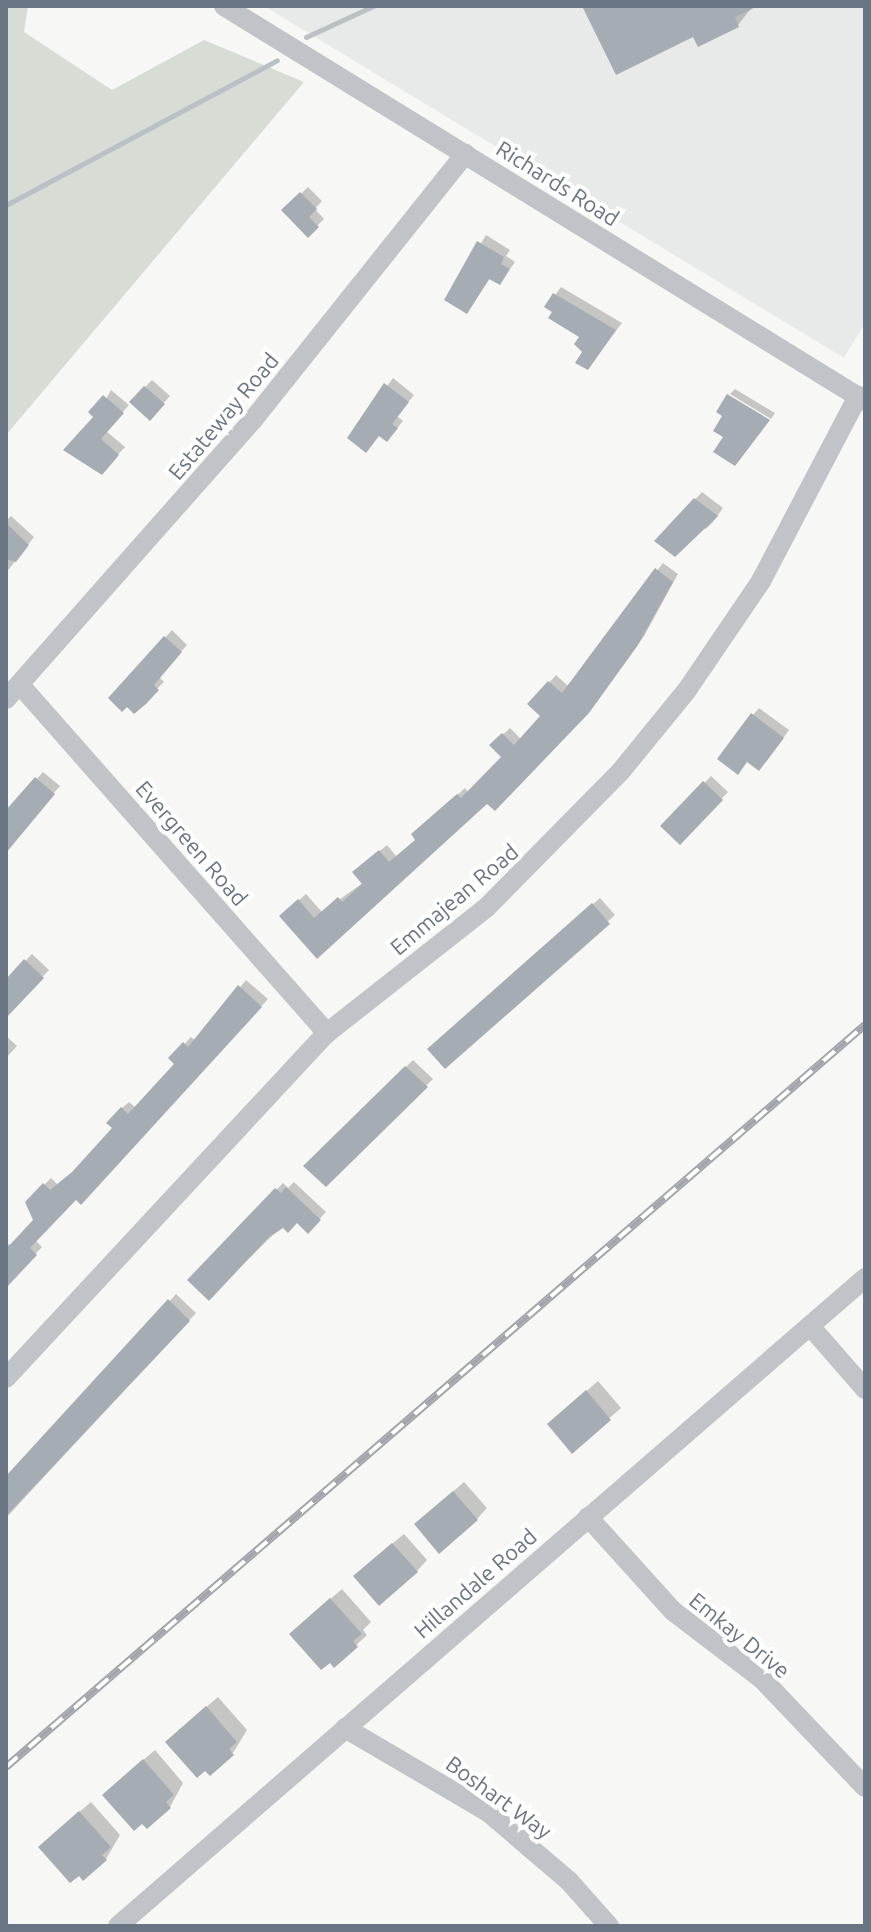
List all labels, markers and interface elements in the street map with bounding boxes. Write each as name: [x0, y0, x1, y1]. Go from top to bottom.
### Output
street label: Richards Road: [492, 135, 624, 231]
street label: Estateway Road: [162, 347, 284, 485]
street label: Evergreen Road: [131, 775, 253, 911]
street label: Emmajean Road: [385, 838, 523, 960]
street label: Hillandale Road: [408, 1523, 542, 1643]
street label: Emkay Drive: [685, 1587, 795, 1683]
street label: Boshart Way: [441, 1750, 557, 1844]

